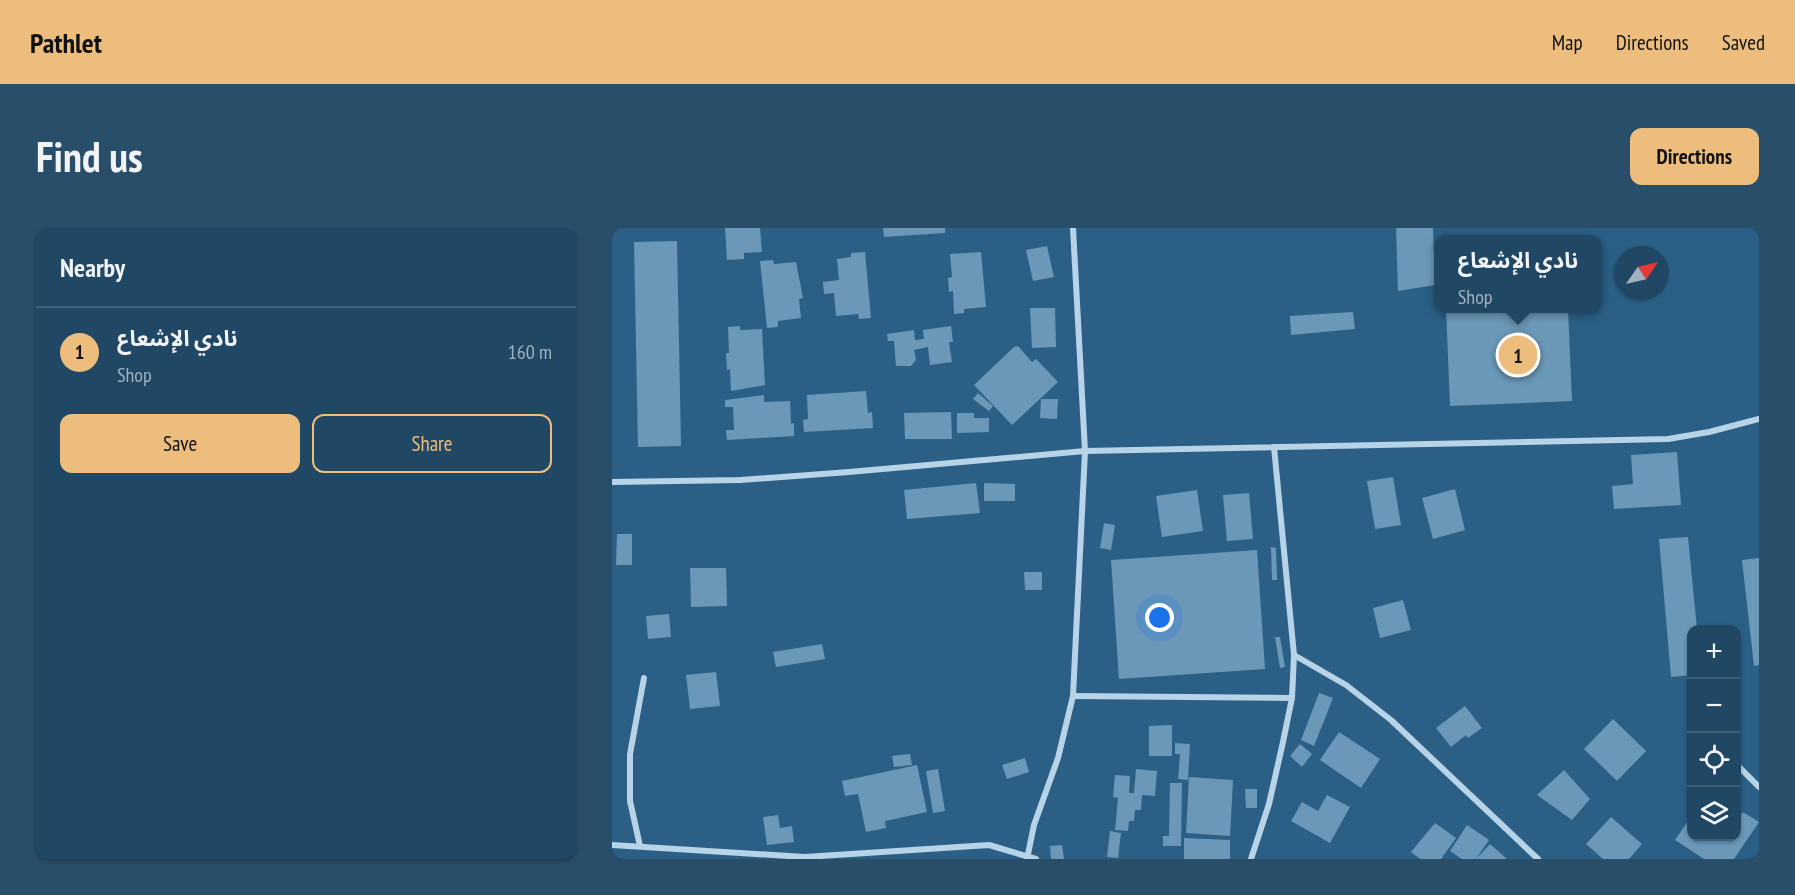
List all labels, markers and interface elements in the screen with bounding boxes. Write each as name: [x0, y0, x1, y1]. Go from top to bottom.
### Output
text: Pathlet: [30, 24, 102, 61]
text: Map: [1552, 29, 1583, 56]
text: Directions: [1616, 29, 1689, 56]
text: Saved: [1722, 29, 1765, 56]
button: Directions: [1630, 128, 1759, 185]
text: Find us: [36, 129, 143, 184]
popup: [1434, 235, 1602, 313]
text: نادي الإشعاع: [1458, 246, 1578, 274]
north arrow: [1615, 246, 1669, 300]
text: Nearby: [60, 251, 125, 284]
text: Shop: [1458, 284, 1492, 310]
text: نادي الإشعاع: [117, 324, 237, 352]
pin: 1: [1498, 332, 1538, 378]
text: 1: [75, 339, 84, 365]
text: 160 m: [508, 339, 552, 365]
text: Shop: [117, 362, 152, 388]
button: Save: [60, 414, 300, 473]
button: Share: [312, 414, 552, 473]
your location: [1145, 603, 1174, 632]
map controls: [1687, 625, 1741, 841]
button: +: [1687, 625, 1741, 679]
button: −: [1687, 679, 1741, 733]
button: locate: [1687, 733, 1741, 787]
button: layers: [1687, 787, 1741, 841]

